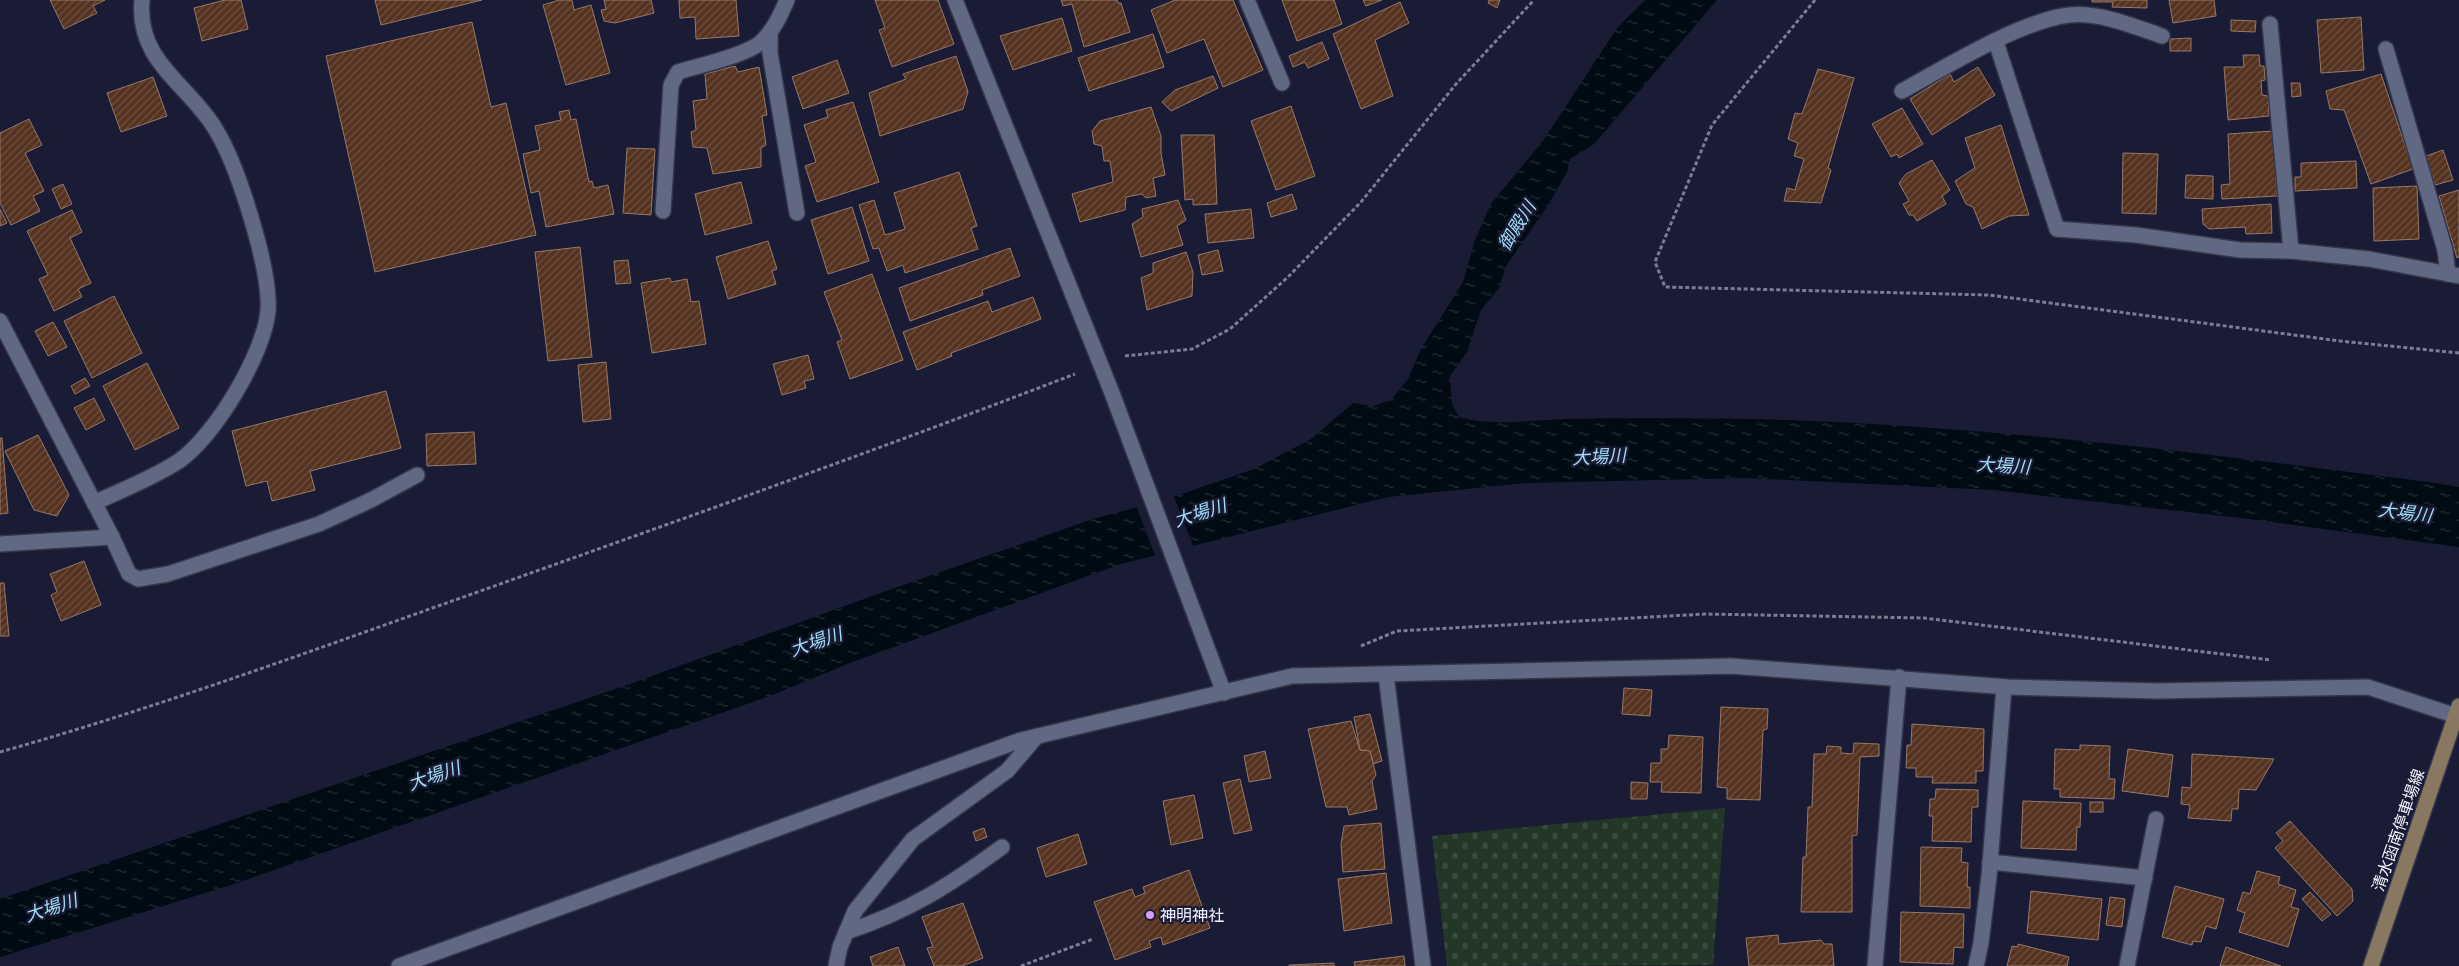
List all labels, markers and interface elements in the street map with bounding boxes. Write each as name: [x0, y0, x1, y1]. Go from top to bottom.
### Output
water label: 御殿川: [1494, 196, 1543, 256]
water label: 大場川: [1572, 445, 1629, 471]
water label: 大場川: [1975, 455, 2032, 480]
water label: 大場川: [1171, 495, 1232, 534]
water label: 大場川: [2377, 500, 2435, 529]
water label: 大場川: [787, 623, 848, 663]
water label: 大場川: [405, 757, 466, 797]
street label: 清水函南停車場線: [2370, 767, 2430, 894]
water label: 大場川: [22, 890, 83, 929]
place label: 神明神社: [1160, 907, 1224, 927]
marker: 神明神社: [1144, 909, 1156, 921]

